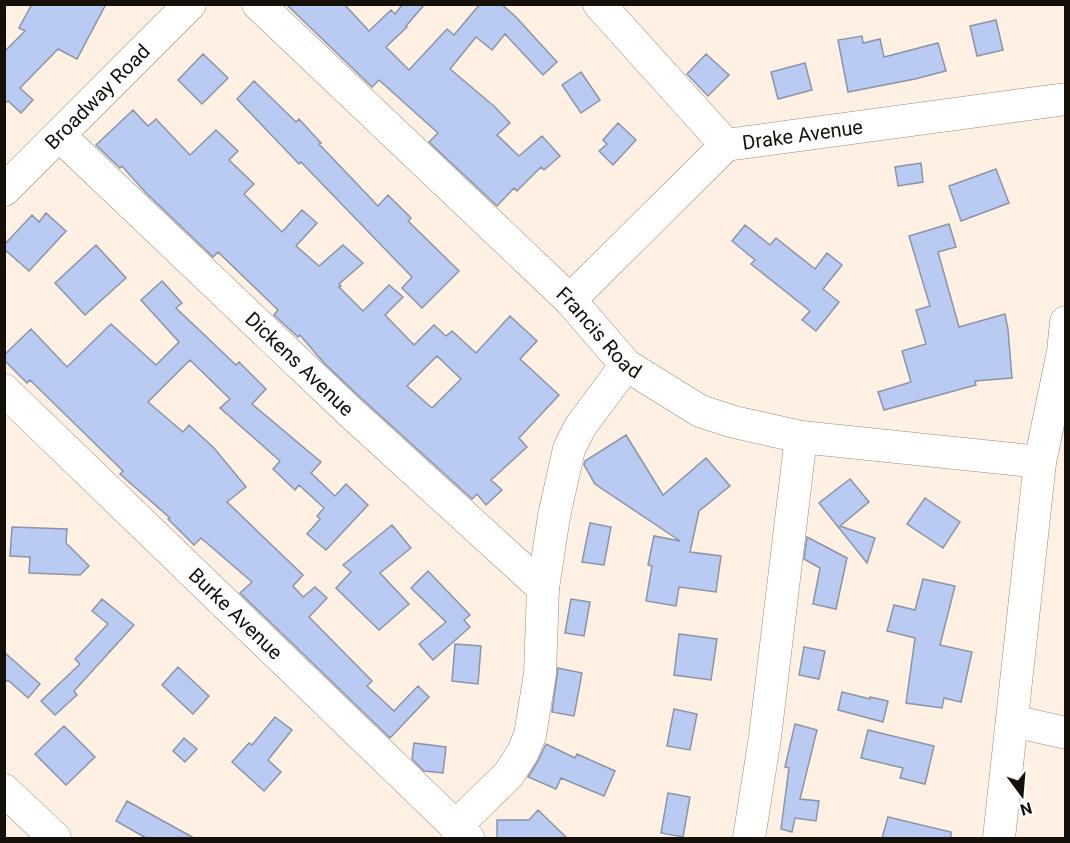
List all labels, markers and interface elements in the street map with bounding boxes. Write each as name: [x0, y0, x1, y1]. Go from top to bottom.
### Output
street label: Broadway Road: [40, 39, 155, 154]
street label: Drake Avenue: [741, 115, 864, 155]
street label: Francis Road: [552, 282, 646, 384]
street label: Dickens Avenue: [240, 307, 359, 421]
street label: Burke Avenue: [184, 563, 288, 664]
north arrow: [992, 765, 1052, 825]
text: N: [1018, 798, 1034, 820]

